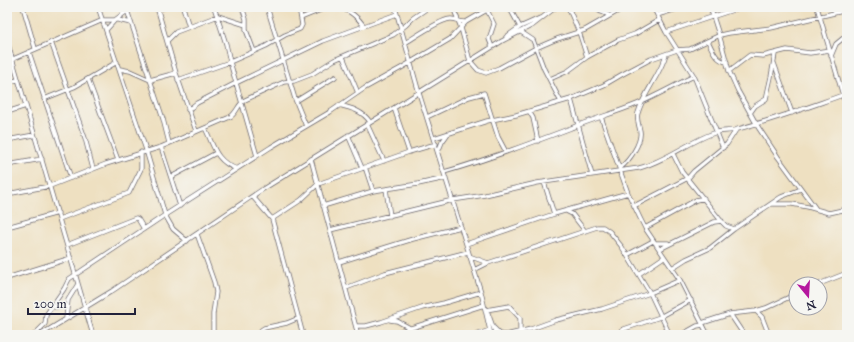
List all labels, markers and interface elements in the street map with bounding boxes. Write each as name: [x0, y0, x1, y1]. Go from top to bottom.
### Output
north arrow: [788, 276, 828, 316]
scale bar: [28, 290, 135, 316]
text: 200 m: [34, 297, 67, 311]
text: N: [804, 297, 817, 313]

